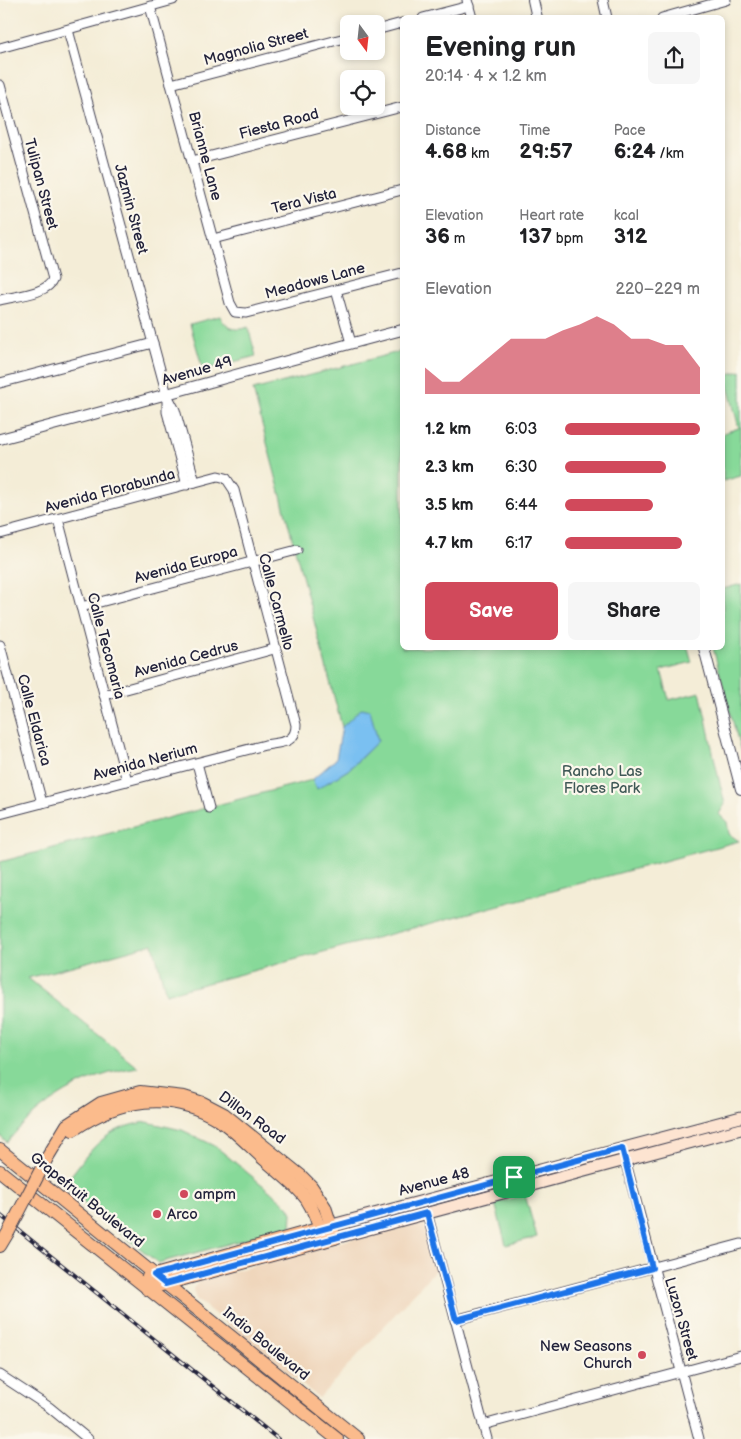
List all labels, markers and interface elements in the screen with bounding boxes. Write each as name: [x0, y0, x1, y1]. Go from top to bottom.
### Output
north arrow: [340, 15, 385, 60]
map controls: [340, 15, 385, 115]
street label: Magnolia Street: [202, 24, 311, 70]
text: Evening run: [425, 31, 576, 64]
button: share: [648, 32, 700, 84]
text: 20:14 · 4 × 1.2 km: [425, 67, 547, 86]
button: locate: [340, 70, 385, 115]
street label: Fiesta Road: [237, 104, 321, 144]
street label: Brianne Lane: [184, 109, 226, 203]
text: Distance: [425, 122, 481, 139]
text: Time: [519, 122, 550, 139]
text: Pace: [614, 122, 646, 139]
street label: Tulipan Street: [20, 136, 62, 232]
text: 4.68: [425, 139, 467, 164]
text: 29:57: [519, 139, 573, 164]
text: 6:24: [614, 139, 656, 164]
text: km: [467, 145, 490, 162]
text: /km: [656, 145, 684, 162]
street label: Jazmin Street: [110, 162, 152, 257]
street label: Tera Vista: [269, 184, 339, 218]
text: Elevation: [425, 207, 483, 224]
text: Heart rate: [519, 207, 584, 224]
text: kcal: [614, 207, 639, 224]
text: 36: [425, 224, 450, 249]
text: 137: [519, 224, 552, 249]
text: 312: [614, 224, 647, 249]
text: m: [450, 230, 465, 247]
text: bpm: [552, 230, 583, 247]
street label: Meadows Lane: [263, 258, 367, 303]
text: Elevation: [425, 280, 492, 299]
text: 220–229 m: [615, 280, 700, 299]
street label: Avenue 49: [160, 352, 234, 390]
text: 1.2 km: [425, 420, 471, 439]
text: 6:03: [505, 420, 537, 439]
text: 2.3 km: [425, 458, 474, 477]
text: 6:30: [505, 458, 537, 477]
street label: Avenida Florabunda: [43, 464, 177, 518]
text: 3.5 km: [425, 496, 473, 515]
text: 6:44: [505, 496, 538, 515]
text: 4.7 km: [425, 534, 473, 553]
text: 6:17: [505, 534, 532, 553]
street label: Avenida Europa: [132, 542, 240, 588]
street label: Calle Carmello: [254, 551, 298, 653]
button: Save: [425, 582, 558, 640]
button: Share: [568, 582, 700, 640]
street label: Calle Tecomaria: [83, 591, 129, 701]
street label: Avenida Cedrus: [132, 636, 241, 682]
street label: Calle Eldarica: [13, 672, 55, 768]
street label: Avenida Nerium: [91, 739, 199, 785]
park label: Rancho Las Flores Park: [562, 762, 643, 798]
street label: Dillon Road: [215, 1087, 289, 1149]
street label: Grapefruit Boulevard: [26, 1148, 148, 1252]
pin: [493, 1156, 535, 1198]
street label: Avenue 48: [397, 1163, 472, 1201]
icon: arrive: [500, 1163, 528, 1191]
place label: ampm: [194, 1185, 236, 1204]
marker: ampm: [178, 1188, 190, 1200]
place label: Arco: [167, 1205, 198, 1224]
marker: Arco: [151, 1208, 163, 1220]
street label: Luzon Street: [660, 1275, 702, 1363]
street label: Indio Boulevard: [219, 1303, 313, 1385]
place label: New Seasons Church: [540, 1337, 633, 1373]
marker: New Seasons Church: [636, 1349, 648, 1361]

